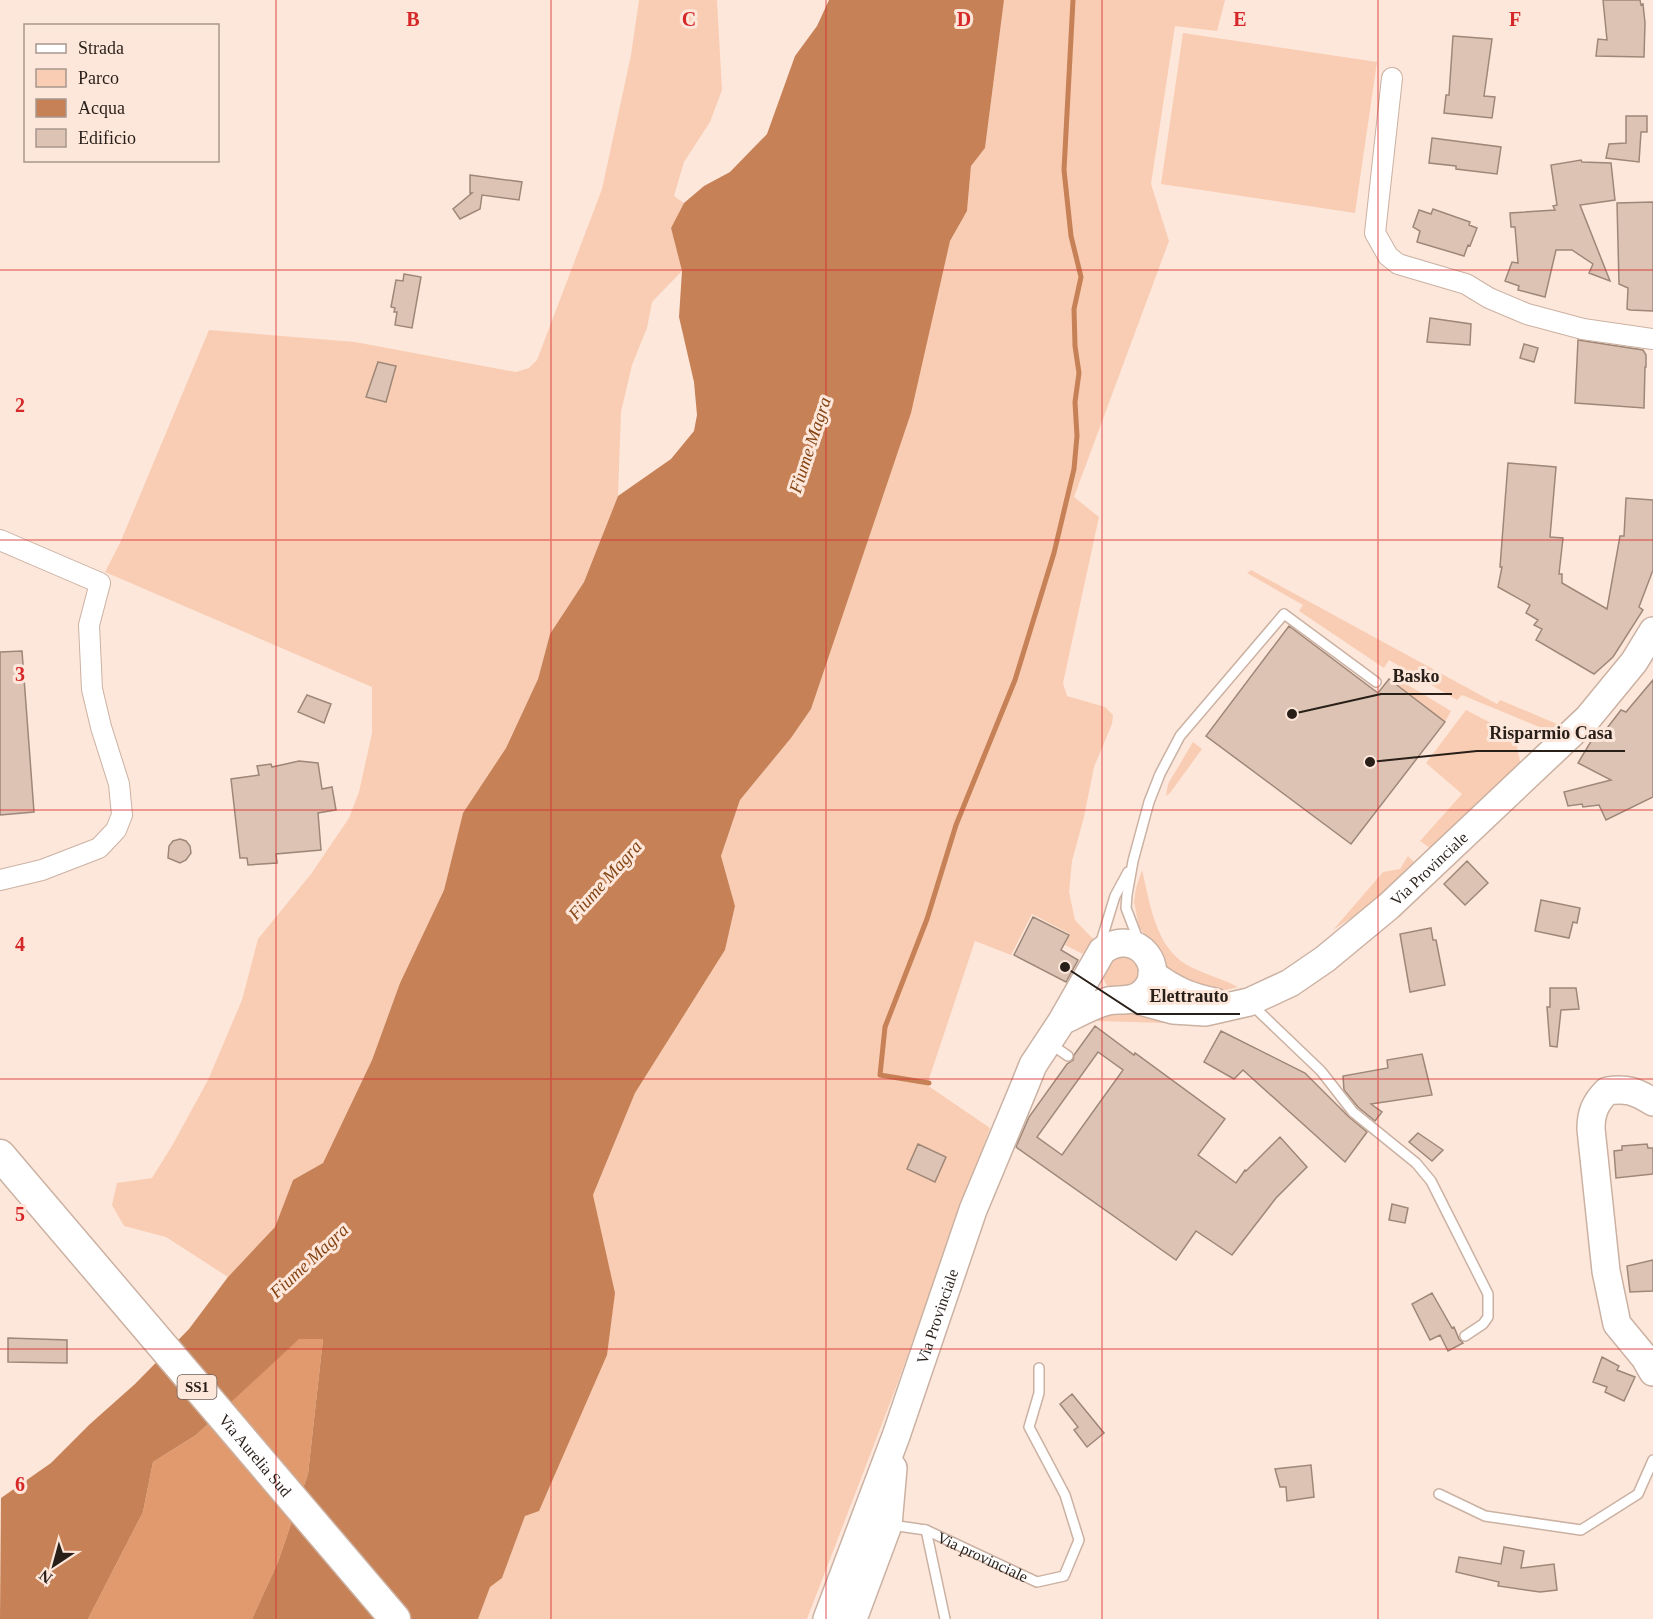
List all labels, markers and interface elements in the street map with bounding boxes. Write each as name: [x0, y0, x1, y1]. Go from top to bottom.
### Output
text: B: [406, 8, 420, 30]
text: C: [682, 8, 696, 30]
text: D: [957, 8, 971, 30]
text: E: [1233, 8, 1247, 30]
text: F: [1509, 8, 1521, 30]
legend: [24, 24, 219, 162]
text: Strada: [78, 38, 124, 58]
text: Parco: [78, 68, 119, 88]
text: Acqua: [78, 98, 125, 118]
text: Edificio: [78, 128, 136, 148]
text: 2: [15, 394, 25, 416]
water label: Fiume Magra: [785, 395, 835, 496]
callout: Basko: [1381, 658, 1452, 694]
text: 3: [15, 663, 25, 685]
text: Basko: [1392, 666, 1440, 686]
callout: Risparmio Casa: [1477, 715, 1625, 751]
text: Risparmio Casa: [1489, 723, 1613, 743]
street label: Via Provinciale: [1387, 829, 1471, 909]
water label: Fiume Magra: [564, 836, 646, 924]
text: 4: [15, 933, 25, 955]
callout: Elettrauto: [1137, 978, 1240, 1014]
text: Elettrauto: [1150, 986, 1228, 1006]
text: 5: [15, 1203, 25, 1225]
water label: Fiume Magra: [265, 1220, 352, 1303]
street label: Via Provinciale: [913, 1267, 961, 1366]
road number: SS1: [178, 1375, 216, 1399]
street label: Via Aurelia Sud: [215, 1411, 295, 1500]
text: 6: [15, 1473, 25, 1495]
street label: Via provinciale: [934, 1529, 1031, 1586]
north arrow: [24, 1535, 84, 1595]
text: N: [35, 1566, 55, 1587]

